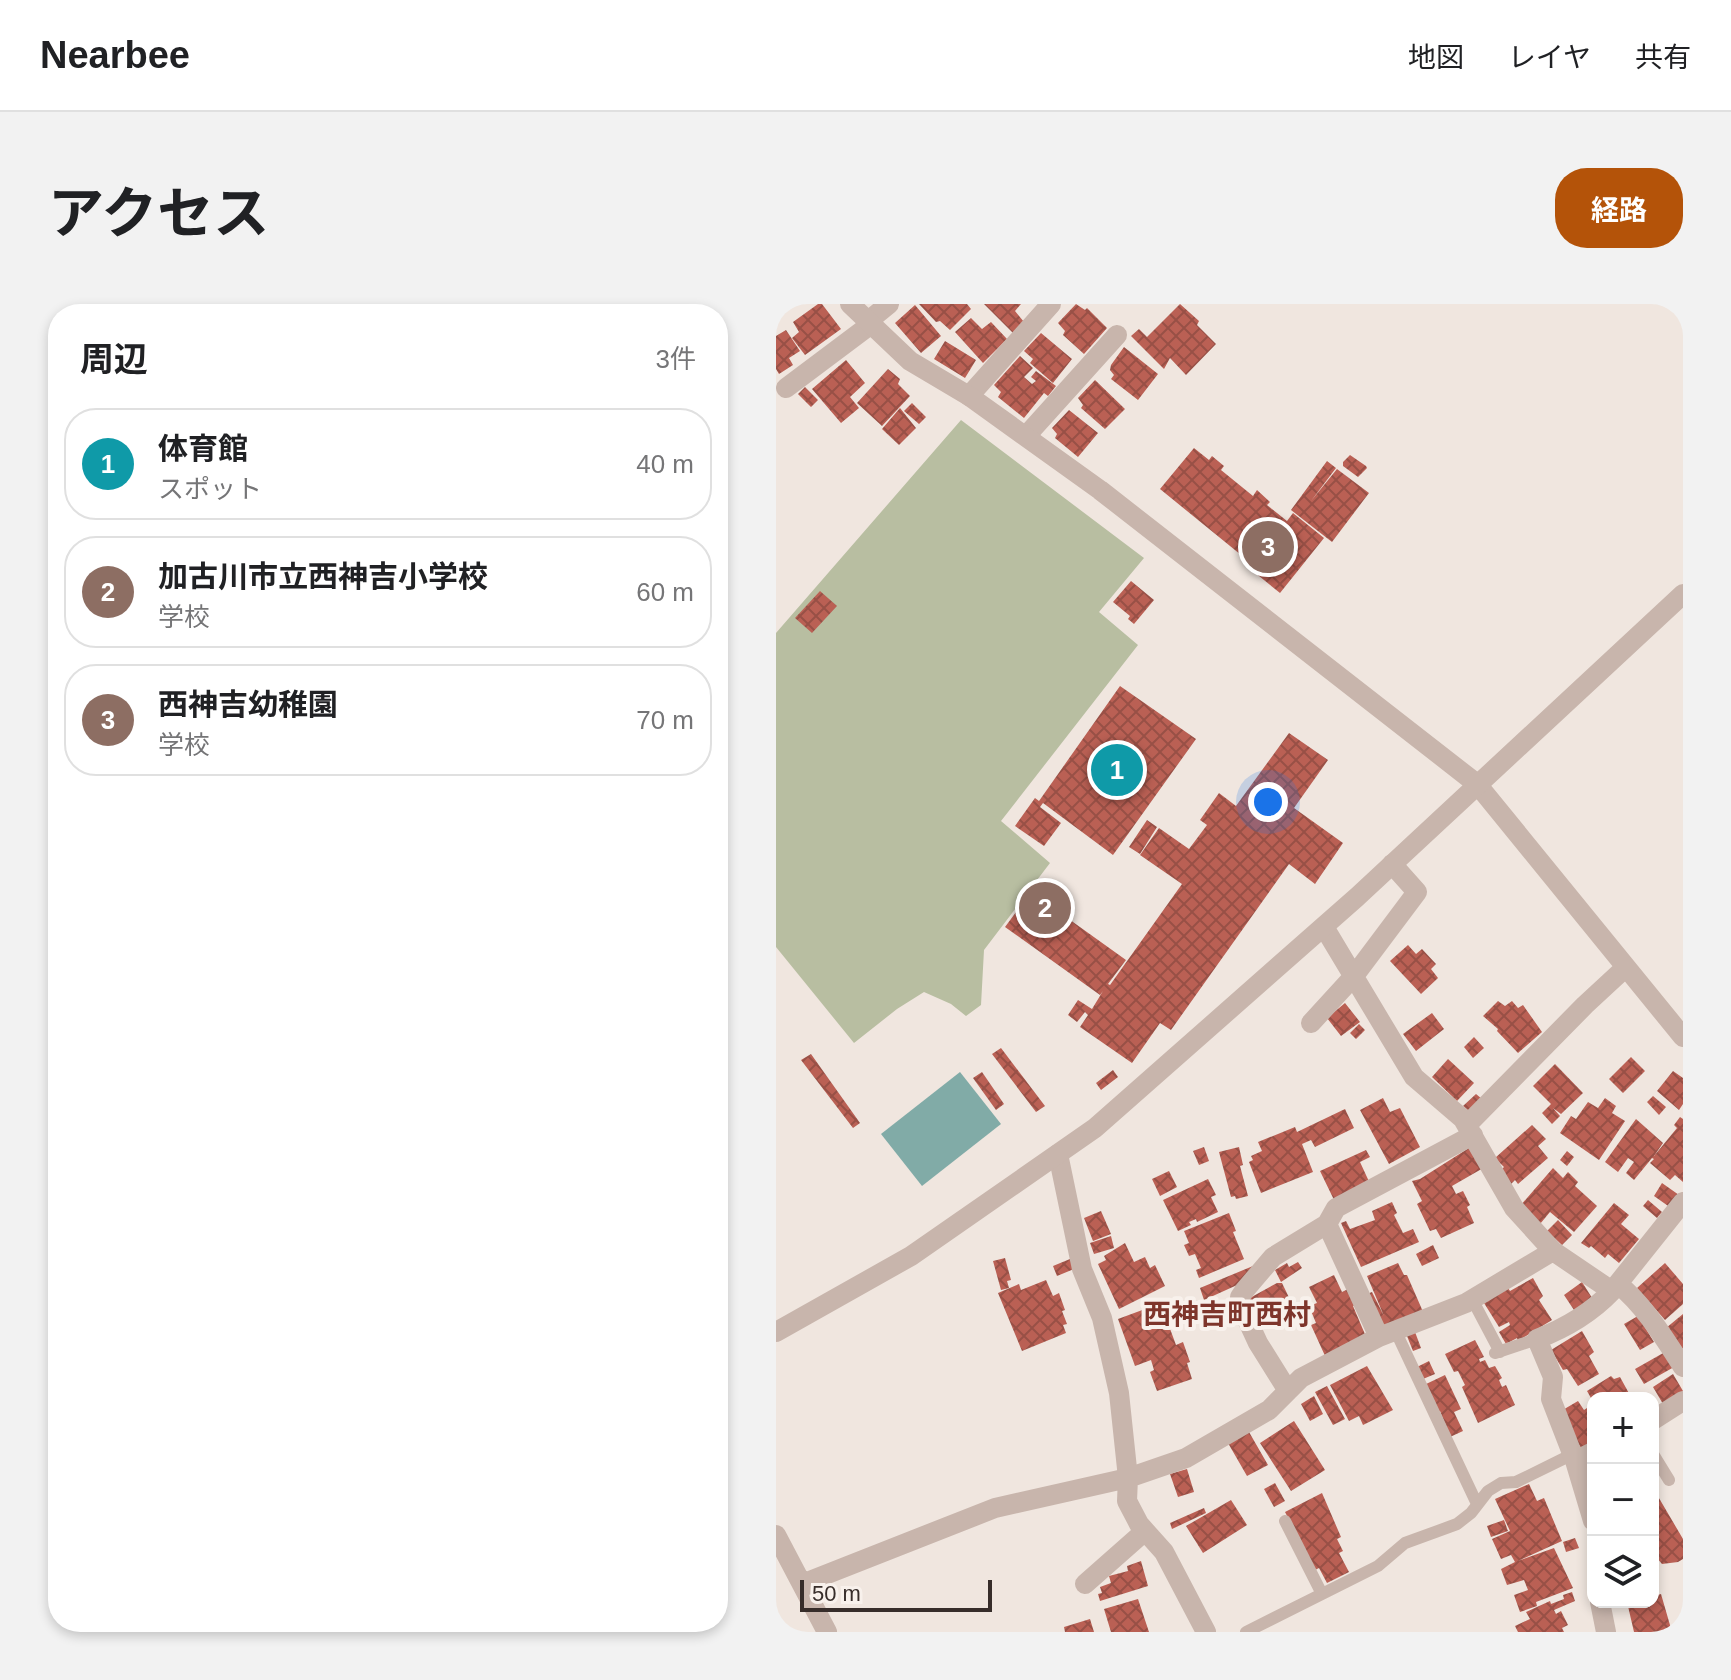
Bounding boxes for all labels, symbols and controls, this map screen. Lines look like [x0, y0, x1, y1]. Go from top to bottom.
text: Nearbee [40, 34, 190, 76]
text: 地図 [1408, 42, 1464, 73]
text: レイヤ [1508, 42, 1591, 73]
text: 共有 [1635, 42, 1691, 73]
button: 経路 [1555, 168, 1683, 248]
text: アクセス [48, 182, 269, 245]
text: 周辺 [80, 340, 148, 378]
text: 3件 [656, 344, 696, 374]
text: 体育館 [158, 432, 248, 465]
text: 1 [101, 449, 115, 479]
text: 40 m [636, 449, 694, 479]
text: スポット [158, 474, 262, 504]
pin: 3 [1242, 517, 1294, 577]
text: 加古川市立西神吉小学校 [158, 560, 488, 593]
text: 2 [101, 577, 115, 607]
text: 60 m [636, 577, 694, 607]
text: 学校 [158, 602, 210, 632]
text: 西神吉幼稚園 [158, 688, 338, 721]
text: 3 [101, 705, 115, 735]
text: 70 m [636, 705, 694, 735]
text: 学校 [158, 730, 210, 760]
pin: 1 [1091, 740, 1143, 800]
your location [1248, 782, 1288, 822]
pin: 2 [1019, 878, 1071, 938]
district label: 西神吉町西村 [1143, 1299, 1311, 1330]
map controls [1587, 1392, 1659, 1608]
button: + [1587, 1392, 1659, 1464]
button: − [1587, 1464, 1659, 1536]
button: layers [1587, 1536, 1659, 1608]
scale bar [800, 1576, 992, 1612]
text: 50 m [812, 1581, 861, 1606]

